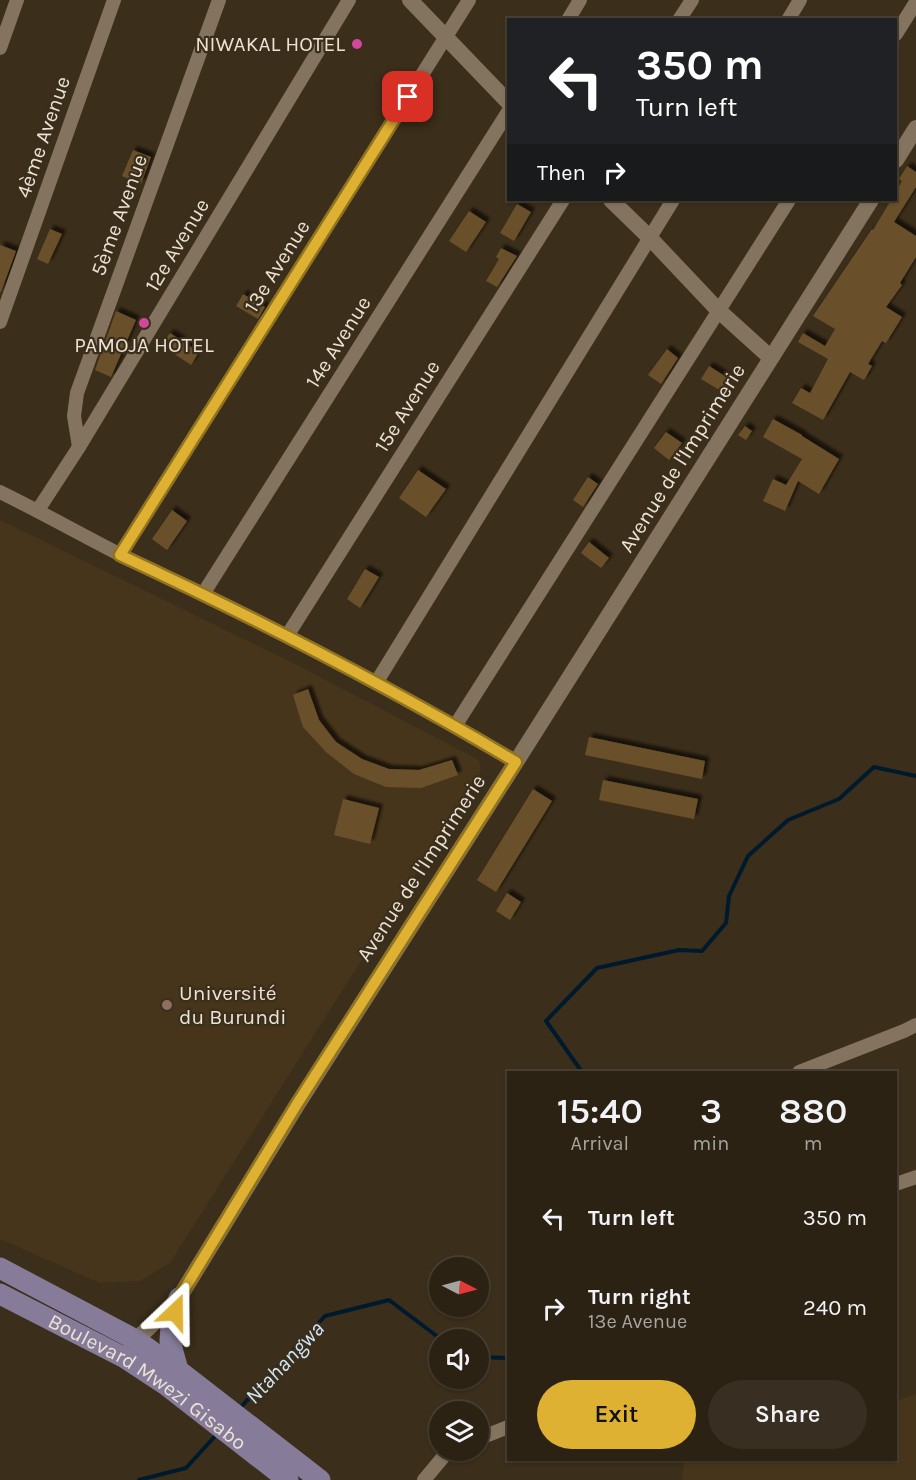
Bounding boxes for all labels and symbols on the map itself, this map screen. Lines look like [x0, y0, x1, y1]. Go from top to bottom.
place label: NIWAKAL HOTEL [195, 32, 345, 56]
marker: NIWAKAL HOTEL [350, 37, 364, 51]
pin [382, 71, 433, 122]
street label: 4ème Avenue [11, 73, 75, 201]
street label: 5ème Avenue [86, 151, 152, 279]
street label: 12e Avenue [140, 194, 214, 296]
street label: 13e Avenue [239, 215, 315, 317]
street label: 14e Avenue [300, 292, 376, 392]
marker: PAMOJA HOTEL [137, 316, 151, 330]
place label: PAMOJA HOTEL [74, 333, 214, 357]
street label: 15e Avenue [369, 356, 445, 456]
street label: Avenue de l'Imprimerie [614, 359, 750, 557]
street label: Avenue de l'Imprimerie [352, 770, 490, 966]
place label: Université du Burundi [179, 981, 287, 1029]
marker: Université du Burundi [160, 998, 174, 1012]
north arrow [429, 1257, 489, 1317]
position arrow [143, 1280, 207, 1344]
street label: Boulevard Mwezi Gisabo [44, 1309, 251, 1455]
water label: Ntahangwa [240, 1316, 330, 1409]

